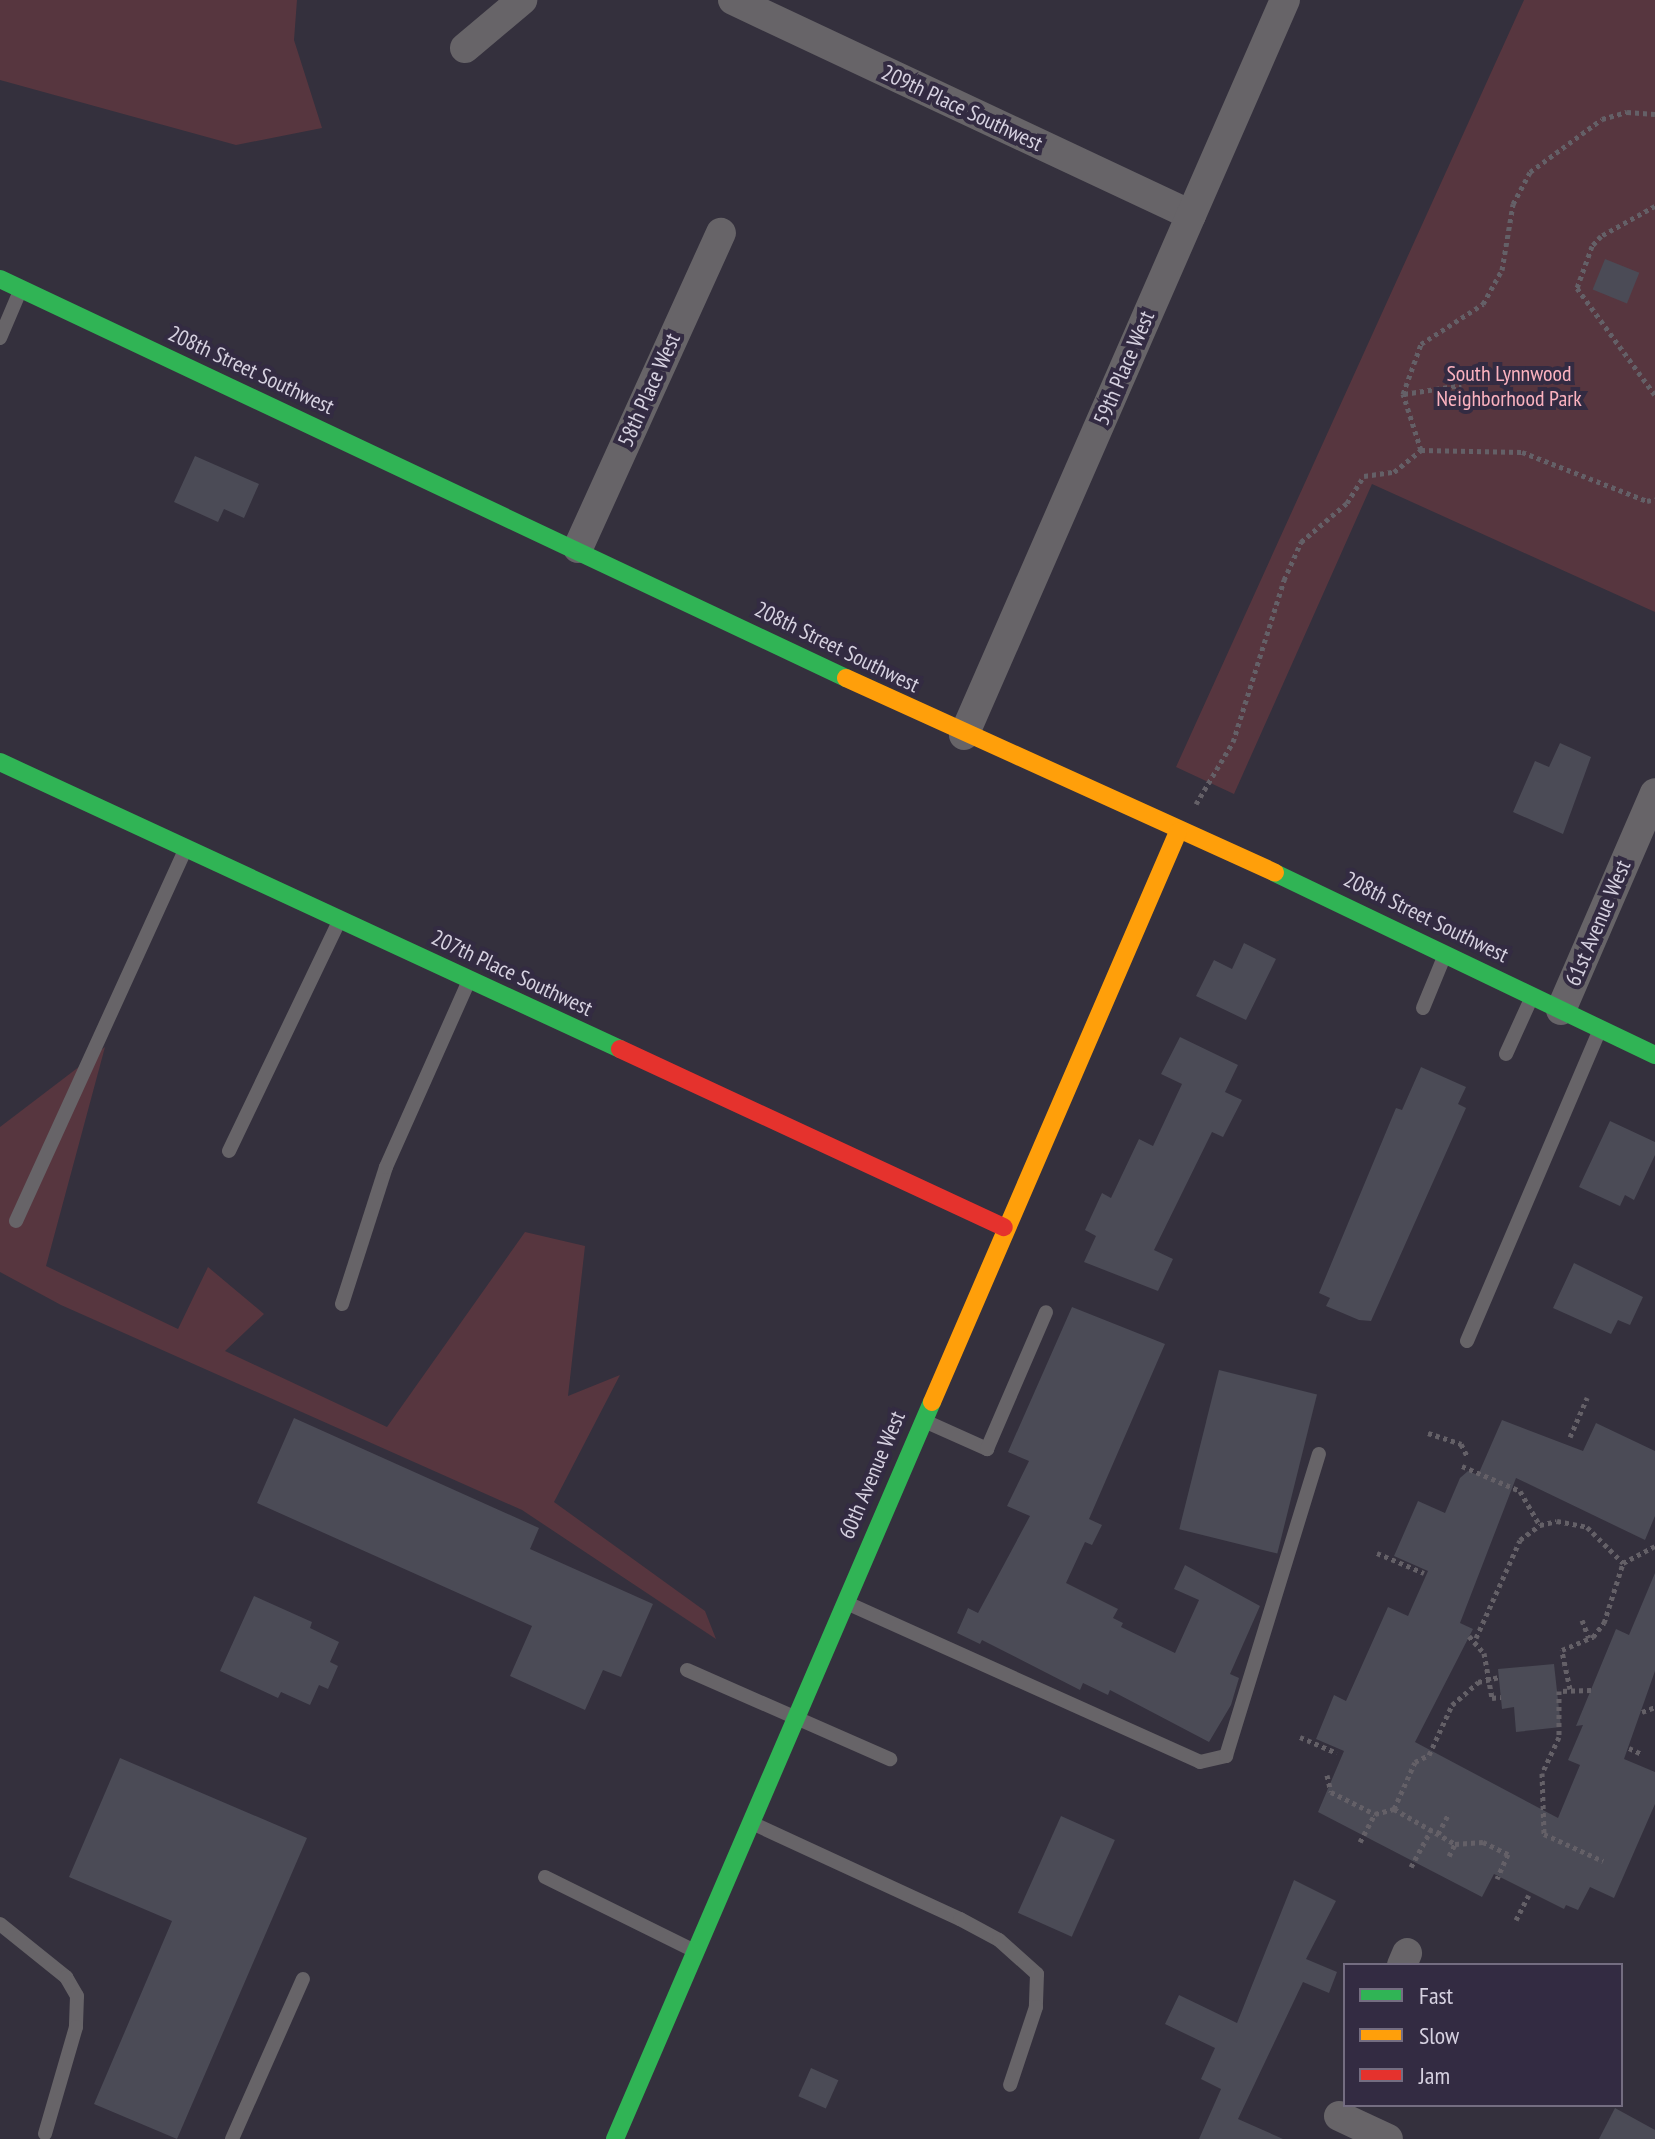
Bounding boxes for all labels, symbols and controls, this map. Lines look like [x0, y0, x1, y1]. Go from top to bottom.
street label: 209th Place Southwest [877, 59, 1047, 157]
street label: 59th Place West [1088, 307, 1160, 429]
street label: 208th Street Southwest [164, 320, 338, 420]
street label: 58th Place West [612, 329, 686, 451]
park label: South Lynnwood Neighborhood Park [1436, 360, 1582, 412]
street label: 208th Street Southwest [750, 596, 924, 698]
street label: 61st Avenue West [1560, 856, 1636, 990]
street label: 208th Street Southwest [1339, 866, 1513, 968]
street label: 207th Place Southwest [427, 924, 597, 1022]
street label: 60th Avenue West [833, 1407, 911, 1543]
legend [1343, 1963, 1623, 2107]
text: Fast [1419, 1980, 1453, 2011]
text: Slow [1419, 2020, 1459, 2051]
text: Jam [1419, 2060, 1450, 2091]

